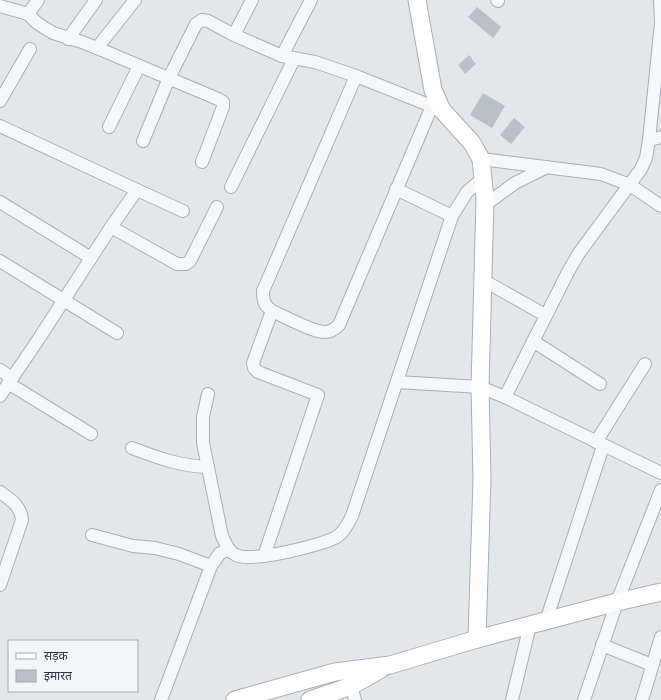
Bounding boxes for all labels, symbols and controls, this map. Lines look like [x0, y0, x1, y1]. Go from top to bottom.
legend [8, 640, 138, 692]
text: सड़क [44, 649, 69, 663]
text: इमारत [44, 669, 73, 683]

